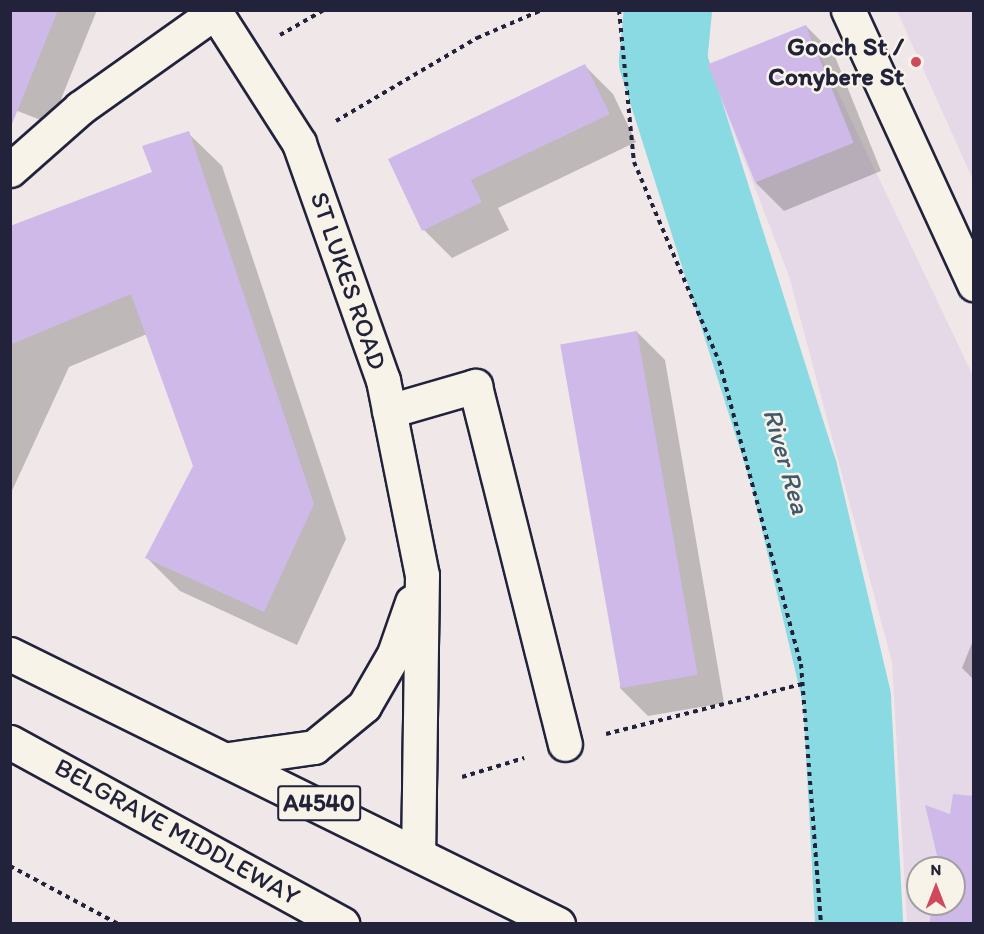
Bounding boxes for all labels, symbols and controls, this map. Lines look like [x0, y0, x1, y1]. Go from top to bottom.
place label: Gooch St / Conybere St [768, 31, 904, 92]
marker: Gooch St / Conybere St [909, 55, 923, 69]
street label: ST LUKES ROAD [303, 189, 393, 373]
water label: River Rea [757, 405, 817, 517]
street label: BELGRAVE MIDDLEWAY [49, 752, 305, 912]
road number: A4540 [277, 782, 361, 824]
north arrow [906, 856, 966, 916]
text: N [931, 860, 941, 879]

